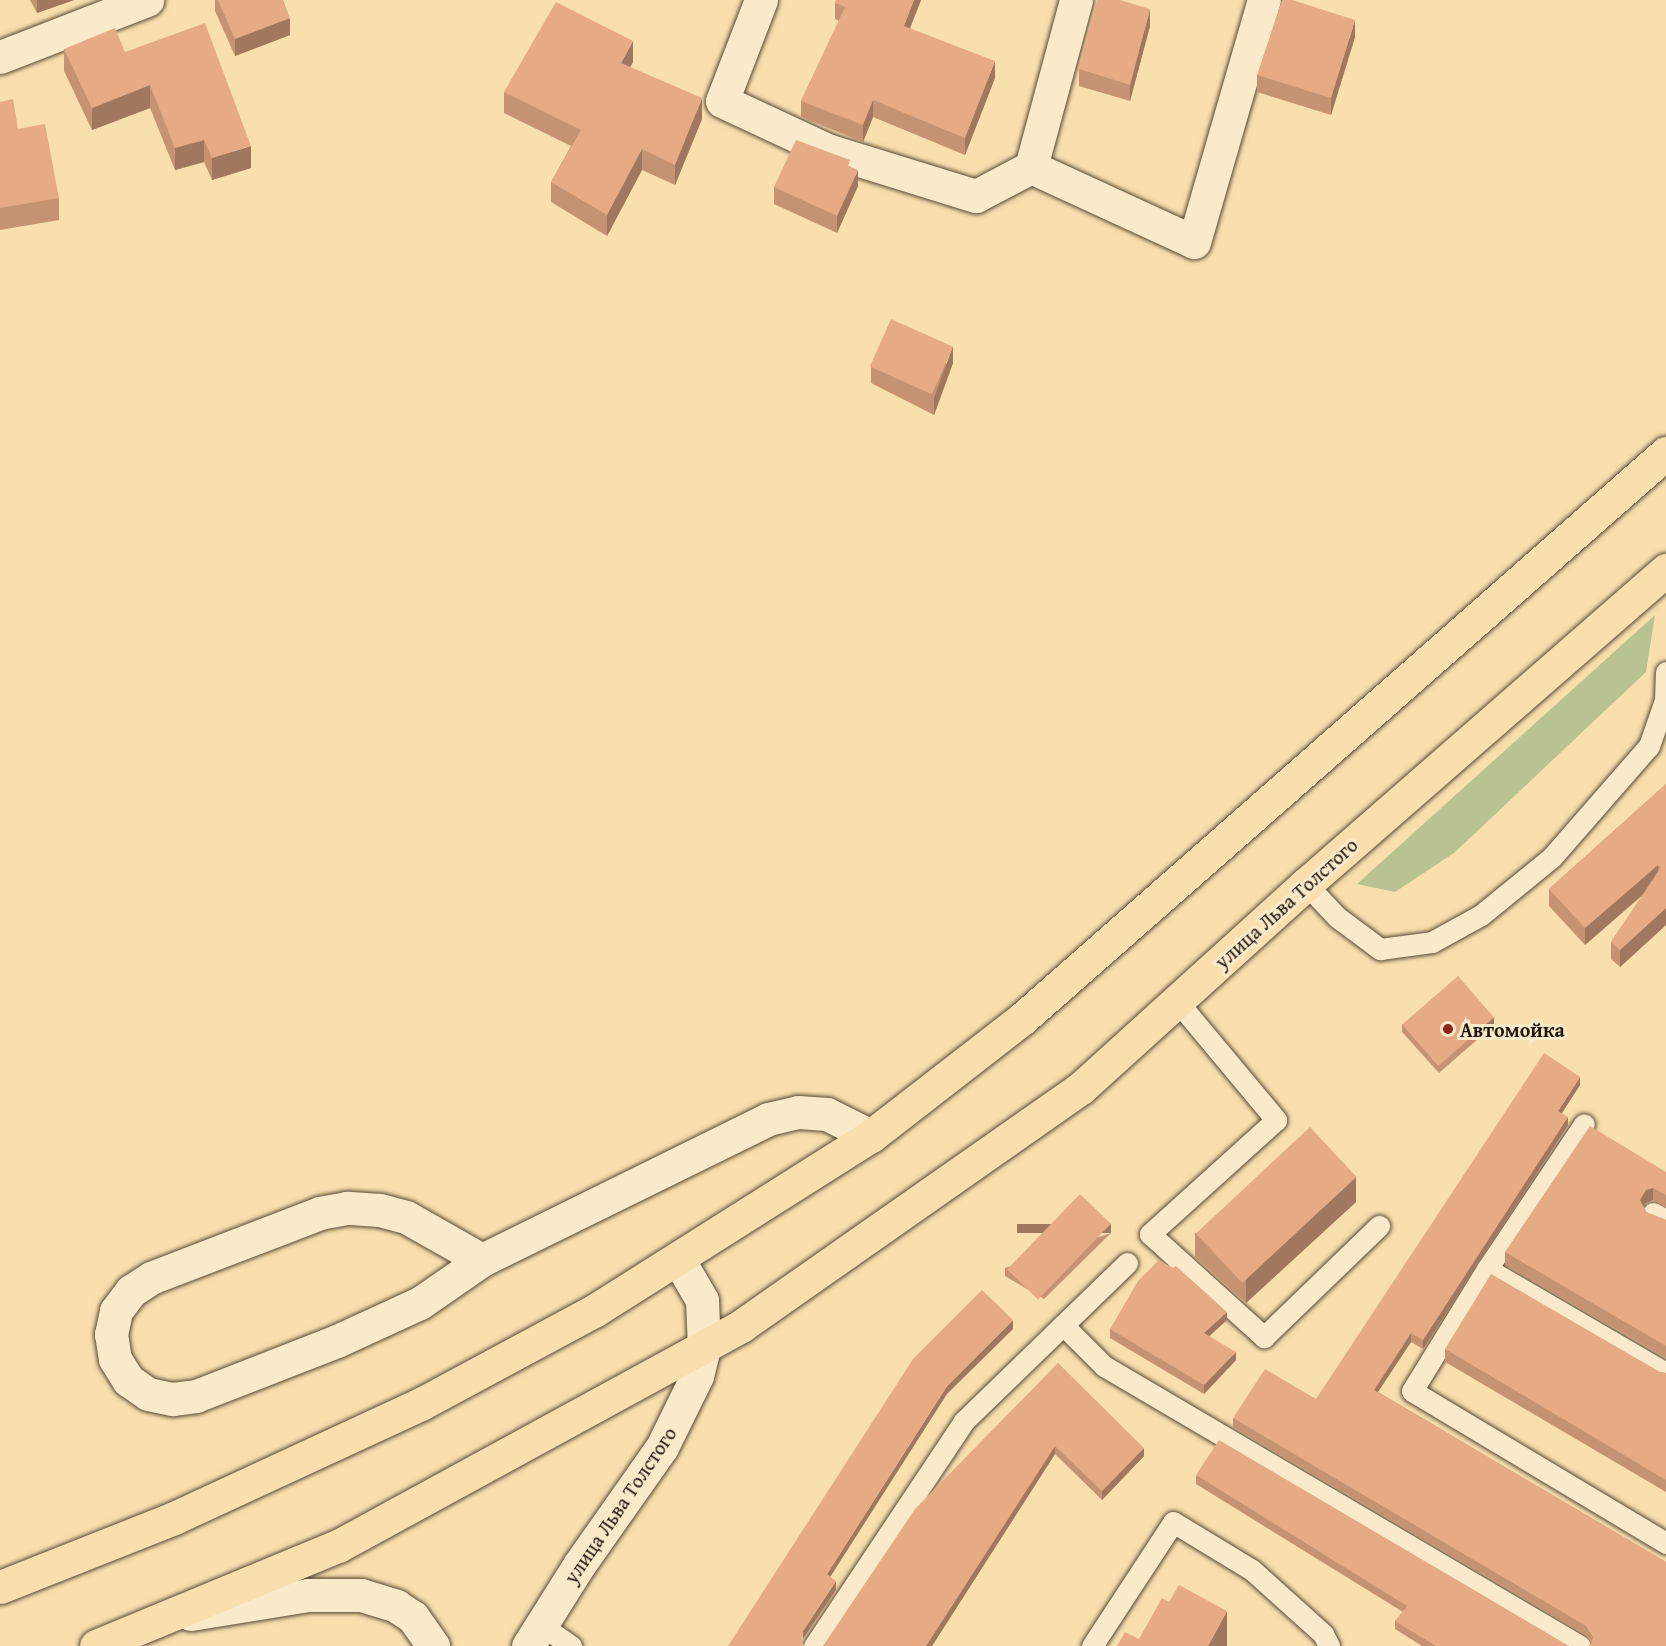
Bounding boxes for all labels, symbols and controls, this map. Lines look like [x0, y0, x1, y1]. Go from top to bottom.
street label: улица Льва Толстого [1210, 833, 1362, 973]
place label: Автомойка [1460, 1017, 1565, 1041]
marker: Автомойка [1441, 1022, 1455, 1036]
street label: улица Льва Толстого [559, 1422, 681, 1588]

